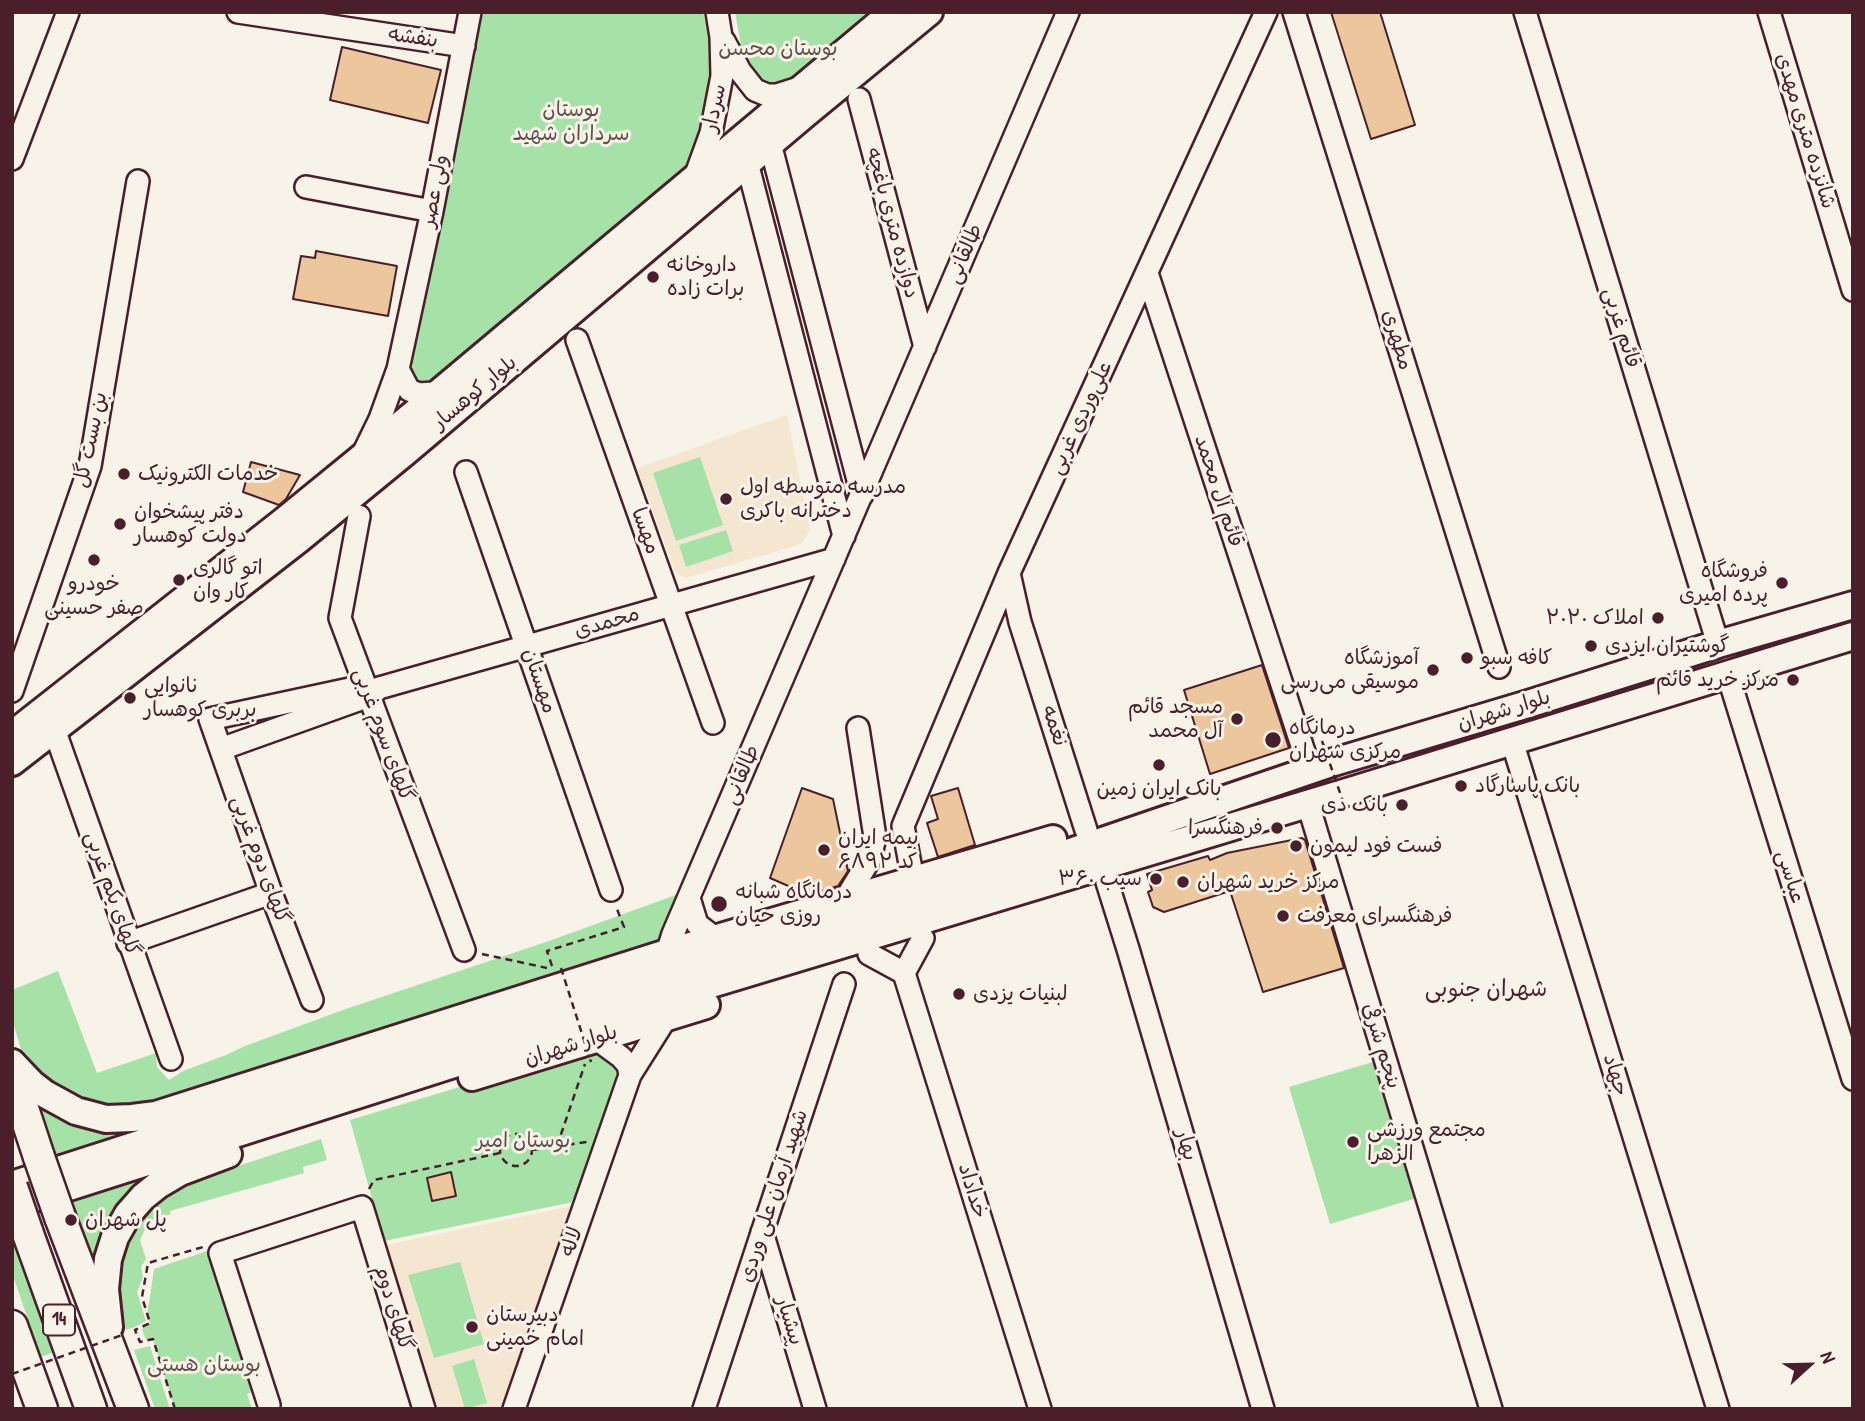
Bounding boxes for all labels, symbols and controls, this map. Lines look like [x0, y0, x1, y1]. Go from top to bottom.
street label: بنفشه [386, 22, 440, 54]
park label: بوستان محسن [718, 36, 838, 62]
street label: شانزده متری مهدی [1769, 50, 1841, 212]
street label: سردار [698, 82, 732, 134]
park label: بوستان سرداران شهید [513, 97, 629, 147]
street label: دوازده متری باغچه [860, 145, 924, 301]
street label: ولی عصر [416, 153, 454, 229]
street label: طالقانی [941, 220, 989, 288]
place label: داروخانه برات زاده [667, 252, 744, 302]
marker: داروخانه برات زاده [645, 269, 661, 285]
street label: قائم غربی [1597, 285, 1645, 371]
street label: مطهری [1376, 307, 1418, 373]
street label: بلوار کوهسار [427, 350, 523, 436]
street label: علی‌وردی غربی [1044, 357, 1118, 479]
street label: بن بست گل [69, 390, 113, 490]
street label: قائم آل محمد [1188, 432, 1248, 550]
place label: خدمات الکترونیک [138, 461, 278, 487]
marker: خدمات الکترونیک [116, 466, 132, 482]
place label: مدرسه متوسطه اول دخترانه باکری [740, 474, 906, 524]
marker: مدرسه متوسطه اول دخترانه باکری [718, 491, 734, 507]
place label: دفتر پیشخوان دولت کوهسار [134, 499, 247, 549]
street label: مهسا [625, 504, 665, 558]
marker: دفتر پیشخوان دولت کوهسار [112, 516, 128, 532]
marker: خودرو صفر حسینی [86, 552, 102, 568]
place label: اتو گالری کار وان [193, 555, 263, 605]
place label: فروشگاه پرده امیری [1679, 558, 1768, 608]
place label: خودرو صفر حسینی [44, 571, 144, 621]
marker: اتو گالری کار وان [171, 572, 187, 588]
marker: فروشگاه پرده امیری [1774, 575, 1790, 591]
street label: محمدی [572, 602, 642, 644]
place label: املاک ۲۰۲۰ [1546, 605, 1644, 631]
marker: املاک ۲۰۲۰ [1650, 610, 1666, 626]
place label: گوشتیران ایزدی [1605, 633, 1730, 659]
marker: گوشتیران ایزدی [1583, 638, 1599, 654]
street label: مهستان [516, 645, 562, 717]
place label: آموزشگاه موسیقی می‌رسی [1280, 645, 1419, 695]
place label: کافه سبو [1481, 645, 1553, 671]
marker: کافه سبو [1459, 650, 1475, 666]
marker: آموزشگاه موسیقی می‌رسی [1425, 662, 1441, 678]
street label: گلهای سوم غربی [347, 665, 419, 805]
place label: مرکز خرید قائم [1656, 667, 1779, 693]
marker: مرکز خرید قائم [1785, 672, 1801, 688]
place label: نانوایی بربری کوهسار [144, 673, 257, 723]
street label: بلوار شهران [1454, 685, 1554, 737]
marker: نانوایی بربری کوهسار [122, 690, 138, 706]
place label: مسجد قائم آل محمد [1128, 694, 1223, 744]
street label: نغمه [1036, 702, 1072, 750]
marker: مسجد قائم آل محمد [1229, 711, 1245, 727]
place label: درمانگاه مرکزی شهران [1289, 715, 1401, 765]
marker: درمانگاه مرکزی شهران [1263, 730, 1283, 750]
street label: طالقانی [718, 741, 766, 809]
marker: بانک ایران زمین [1151, 757, 1167, 773]
place label: بانک پاسارگاد [1475, 773, 1580, 799]
place label: بانک ایران زمین [1096, 776, 1222, 802]
marker: بانک پاسارگاد [1453, 778, 1469, 794]
place label: بانک دی [1321, 792, 1388, 818]
street label: گلهای دوم غربی [225, 793, 295, 927]
marker: بانک دی [1394, 797, 1410, 813]
place label: فرهنگسرا [1188, 815, 1263, 841]
marker: فرهنگسرا [1269, 820, 1285, 836]
place label: بیمه ایران کد ۶۸۹۲ [838, 825, 919, 875]
street label: گلهای یکم غربی [79, 828, 145, 960]
place label: فست فود لیمون [1310, 833, 1442, 859]
marker: فست فود لیمون [1288, 838, 1304, 854]
marker: بیمه ایران کد ۶۸۹۲ [816, 842, 832, 858]
street label: عباسی [1770, 847, 1810, 907]
place label: سیب ۳۶۰ [1058, 866, 1142, 892]
place label: مرکز خرید شهران [1197, 869, 1339, 895]
marker: سیب ۳۶۰ [1148, 871, 1164, 887]
marker: مرکز خرید شهران [1175, 874, 1191, 890]
place label: درمانگاه شبانه روزی حیان [735, 879, 852, 929]
marker: درمانگاه شبانه روزی حیان [709, 894, 729, 914]
place label: فرهنگسرای معرفت [1297, 903, 1452, 929]
marker: فرهنگسرای معرفت [1275, 908, 1291, 924]
district label: شهران جنوبی [1425, 976, 1547, 1004]
place label: لبنیات یزدی [973, 981, 1068, 1007]
marker: لبنیات یزدی [951, 986, 967, 1002]
street label: پنجم شرقی [1356, 1000, 1406, 1092]
street label: بلوار شهران [521, 1020, 621, 1072]
street label: جهاد [1597, 1051, 1633, 1099]
street label: شهید آرمان علی وردی [734, 1106, 814, 1286]
place label: مجتمع ورزشی الزهرا [1367, 1117, 1486, 1167]
street label: بهار [1169, 1126, 1203, 1164]
park label: بوستان امیر [476, 1128, 570, 1154]
marker: مجتمع ورزشی الزهرا [1345, 1134, 1361, 1150]
street label: خداداد [952, 1160, 992, 1222]
place label: پل شهران [85, 1207, 167, 1233]
marker: پل شهران [63, 1212, 79, 1228]
street label: لاله [555, 1224, 589, 1260]
street label: گلهای دوم [368, 1262, 418, 1354]
street label: پیشیار [770, 1294, 808, 1348]
place label: دبیرستان امام خمینی [486, 1302, 584, 1352]
road number: 14 [43, 1304, 75, 1336]
marker: دبیرستان امام خمینی [464, 1319, 480, 1335]
north arrow [1774, 1330, 1844, 1400]
text: N [1815, 1348, 1842, 1367]
park label: بوستان هستی [147, 1352, 261, 1378]

